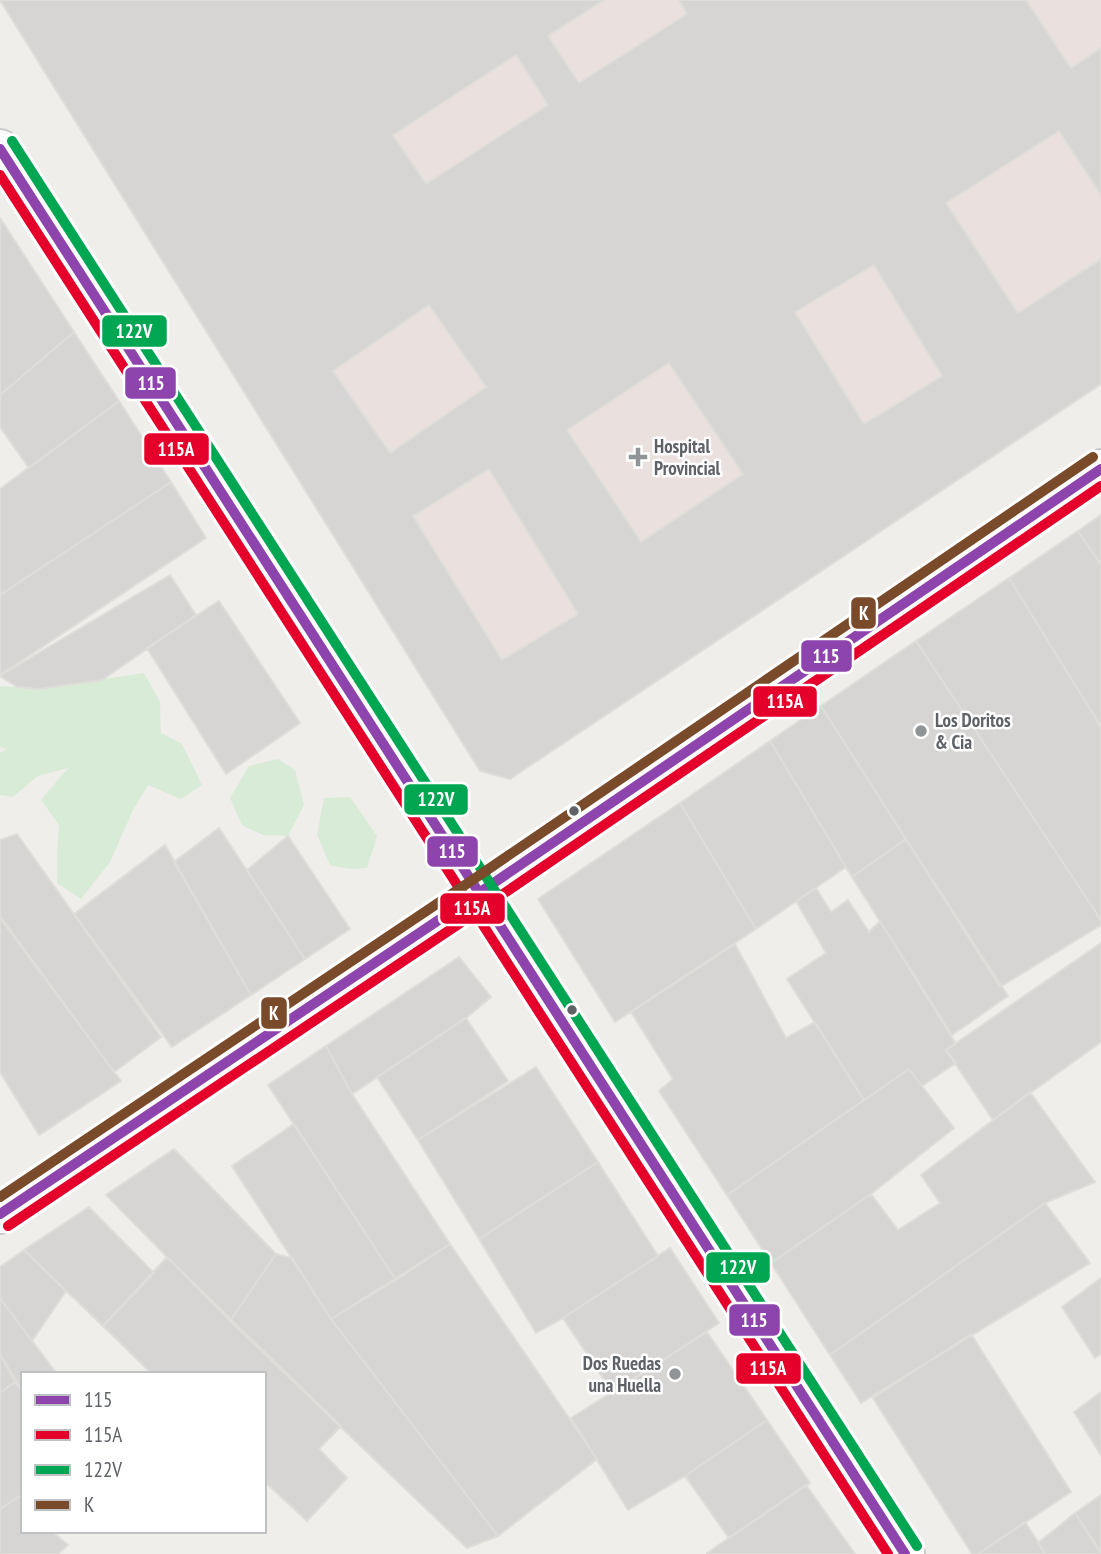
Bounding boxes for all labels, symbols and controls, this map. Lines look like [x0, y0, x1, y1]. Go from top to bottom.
line badge: 122V [101, 314, 168, 348]
text: 122V [116, 319, 153, 343]
line badge: 115 [124, 366, 177, 400]
text: 115 [137, 371, 165, 395]
line badge: 115A [143, 432, 210, 466]
place label: Hospital Provincial [654, 434, 721, 480]
text: 115A [158, 437, 195, 461]
marker: Hospital Provincial [628, 447, 648, 467]
line badge: K [850, 596, 877, 630]
text: K [859, 601, 869, 625]
line badge: 115 [800, 639, 853, 673]
text: 115 [812, 644, 840, 668]
line badge: 115A [752, 685, 818, 718]
text: 115A [767, 689, 804, 713]
place label: Los Doritos & Cia [935, 708, 1011, 754]
marker: Los Doritos & Cia [913, 723, 929, 739]
line badge: 122V [403, 783, 469, 816]
text: 122V [418, 787, 455, 811]
unlabelled marker [567, 804, 581, 818]
line badge: 115 [426, 835, 479, 868]
text: 115 [438, 839, 466, 863]
line badge: 115A [439, 892, 506, 925]
text: 115A [454, 896, 491, 920]
line badge: K [260, 996, 288, 1030]
text: K [269, 1001, 279, 1025]
unlabelled marker [565, 1003, 579, 1017]
line badge: 122V [705, 1251, 771, 1284]
text: 122V [720, 1255, 757, 1279]
line badge: 115 [728, 1303, 781, 1337]
text: 115 [740, 1308, 768, 1332]
place label: Dos Ruedas una Huella [583, 1351, 661, 1397]
line badge: 115A [735, 1352, 802, 1385]
text: 115A [750, 1356, 787, 1380]
marker: Dos Ruedas una Huella [667, 1366, 683, 1382]
legend [21, 1372, 266, 1533]
text: 115 [84, 1386, 112, 1413]
text: 115A [84, 1421, 122, 1448]
text: 122V [84, 1456, 122, 1483]
text: K [84, 1491, 94, 1518]

